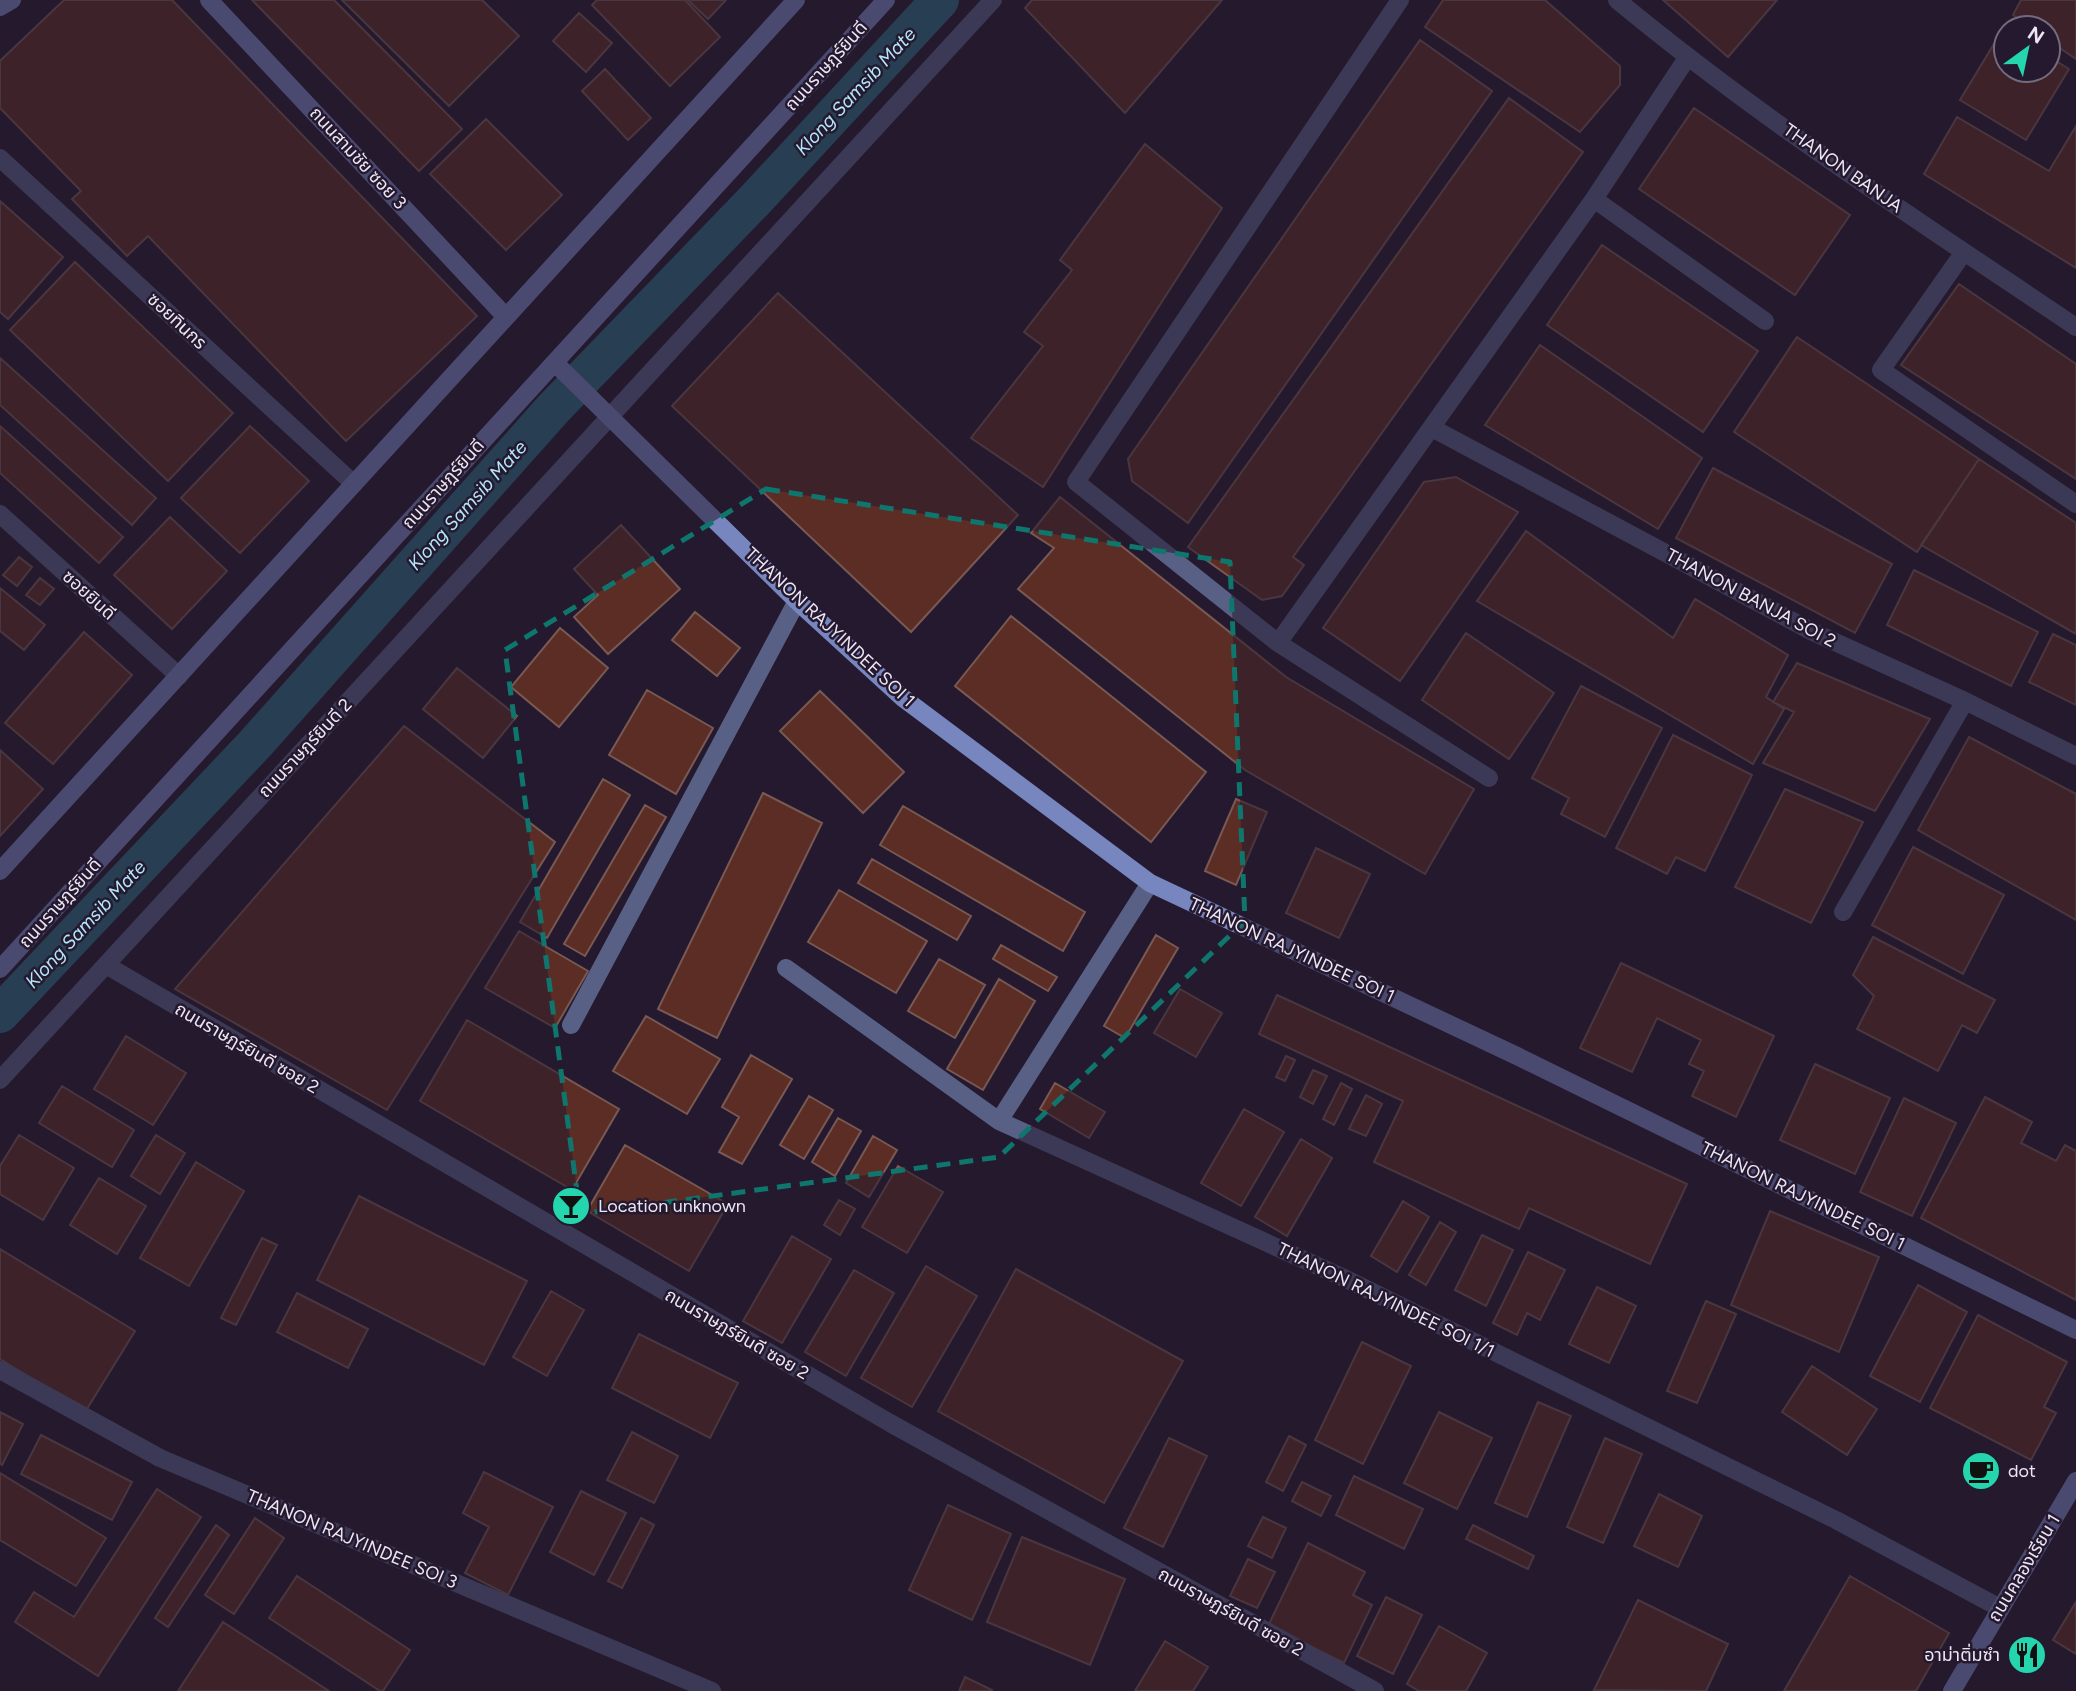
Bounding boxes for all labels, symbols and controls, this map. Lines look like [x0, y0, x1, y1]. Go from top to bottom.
north arrow [1992, 14, 2062, 84]
street label: ถนนราษฎร์ยินดี [780, 17, 872, 115]
water label: Klong Samsib Mate [790, 22, 921, 160]
text: N [2024, 22, 2048, 49]
street label: ถนนสามชัย ซอย 3 [305, 102, 411, 214]
street label: THANON BANJA [1779, 119, 1907, 217]
street label: ซอยทินกร [143, 288, 211, 354]
street label: ถนนราษฎร์ยินดี [397, 435, 489, 533]
water label: Klong Samsib Mate [403, 435, 532, 575]
street label: THANON RAJYINDEE SOI 1 [740, 542, 920, 712]
street label: THANON BANJA SOI 2 [1662, 544, 1840, 652]
street label: ซอยยินดี [58, 565, 120, 625]
street label: ถนนราษฎร์ยินดี 2 [253, 694, 357, 802]
street label: ถนนราษฎร์ยินดี [14, 854, 106, 952]
water label: Klong Samsib Mate [20, 855, 151, 993]
street label: THANON RAJYINDEE SOI 1 [1186, 893, 1398, 1007]
street label: ถนนราษฏร์ยินดี ซอย 2 [171, 998, 323, 1098]
street label: THANON RAJYINDEE SOI 1 [1697, 1137, 1909, 1255]
bar icon: Location unknown [550, 1185, 592, 1227]
place label: Location unknown [598, 1195, 746, 1217]
street label: THANON RAJYINDEE SOI 1/1 [1274, 1238, 1498, 1362]
street label: ถนนราษฏร์ยินดี ซอย 2 [661, 1284, 813, 1384]
cafe icon: dot [1960, 1450, 2002, 1492]
place label: dot [2008, 1460, 2036, 1482]
street label: THANON RAJYINDEE SOI 3 [243, 1485, 461, 1593]
street label: ถนนคลองเรียน 1 [1983, 1510, 2065, 1626]
street label: ถนนราษฏร์ยินดี ซอย 2 [1154, 1563, 1308, 1661]
restaurant icon: อาม่าติ่มซำ [2006, 1634, 2048, 1676]
place label: อาม่าติ่มซำ [1924, 1643, 2000, 1666]

